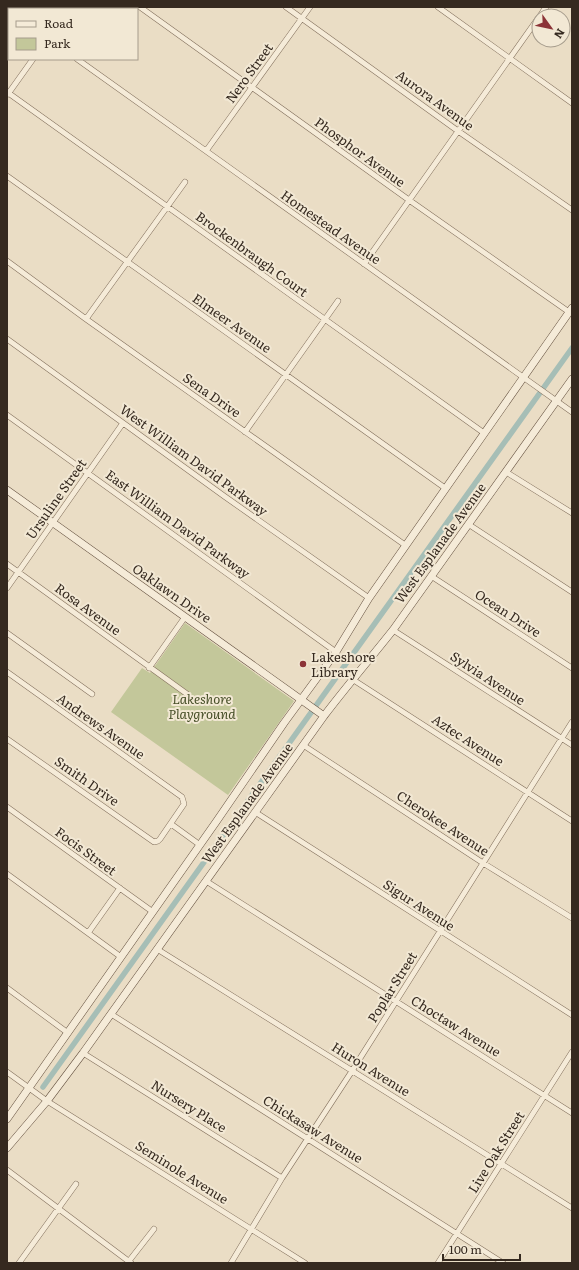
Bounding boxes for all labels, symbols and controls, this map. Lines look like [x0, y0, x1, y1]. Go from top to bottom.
legend [8, 8, 138, 60]
north arrow [531, 8, 571, 48]
text: Road [44, 14, 74, 32]
text: N [551, 26, 569, 42]
text: Park [44, 34, 71, 52]
street label: Nero Street [220, 38, 277, 107]
street label: Aurora Avenue [392, 65, 478, 135]
street label: Phosphor Avenue [311, 112, 410, 191]
street label: Homestead Avenue [277, 185, 385, 268]
street label: Brockenbraugh Court [192, 206, 313, 301]
street label: Elmeer Avenue [189, 288, 276, 357]
street label: Sena Drive [179, 368, 245, 422]
street label: West William David Parkway [116, 399, 273, 520]
street label: Ursuline Street [21, 454, 91, 543]
street label: East William David Parkway [102, 465, 255, 583]
street label: West Esplanade Avenue [389, 478, 490, 607]
street label: Oaklawn Drive [129, 558, 216, 627]
street label: Rosa Avenue [51, 578, 125, 639]
street label: Ocean Drive [472, 584, 545, 641]
street label: Sylvia Avenue [447, 646, 530, 709]
place label: Lakeshore Library [311, 647, 376, 681]
marker: Lakeshore Library [298, 659, 308, 669]
street label: Andrews Avenue [53, 688, 149, 763]
park label: Lakeshore Playground [168, 689, 236, 723]
street label: Aztec Avenue [429, 709, 508, 770]
street label: West Esplanade Avenue [196, 738, 297, 867]
street label: Smith Drive [51, 751, 124, 810]
street label: Cherokee Avenue [393, 785, 494, 860]
street label: Focis Street [52, 822, 121, 880]
street label: Sigur Avenue [380, 874, 459, 935]
street label: Poplar Street [362, 947, 421, 1026]
street label: Choctaw Avenue [408, 990, 505, 1061]
street label: Huron Avenue [328, 1037, 414, 1100]
street label: Nursery Place [148, 1075, 231, 1136]
street label: Chickasaw Avenue [260, 1090, 367, 1167]
street label: Live Oak Street [463, 1106, 529, 1196]
street label: Seminole Avenue [132, 1135, 233, 1208]
scale bar [443, 1236, 520, 1262]
text: 100 m [449, 1240, 482, 1258]

